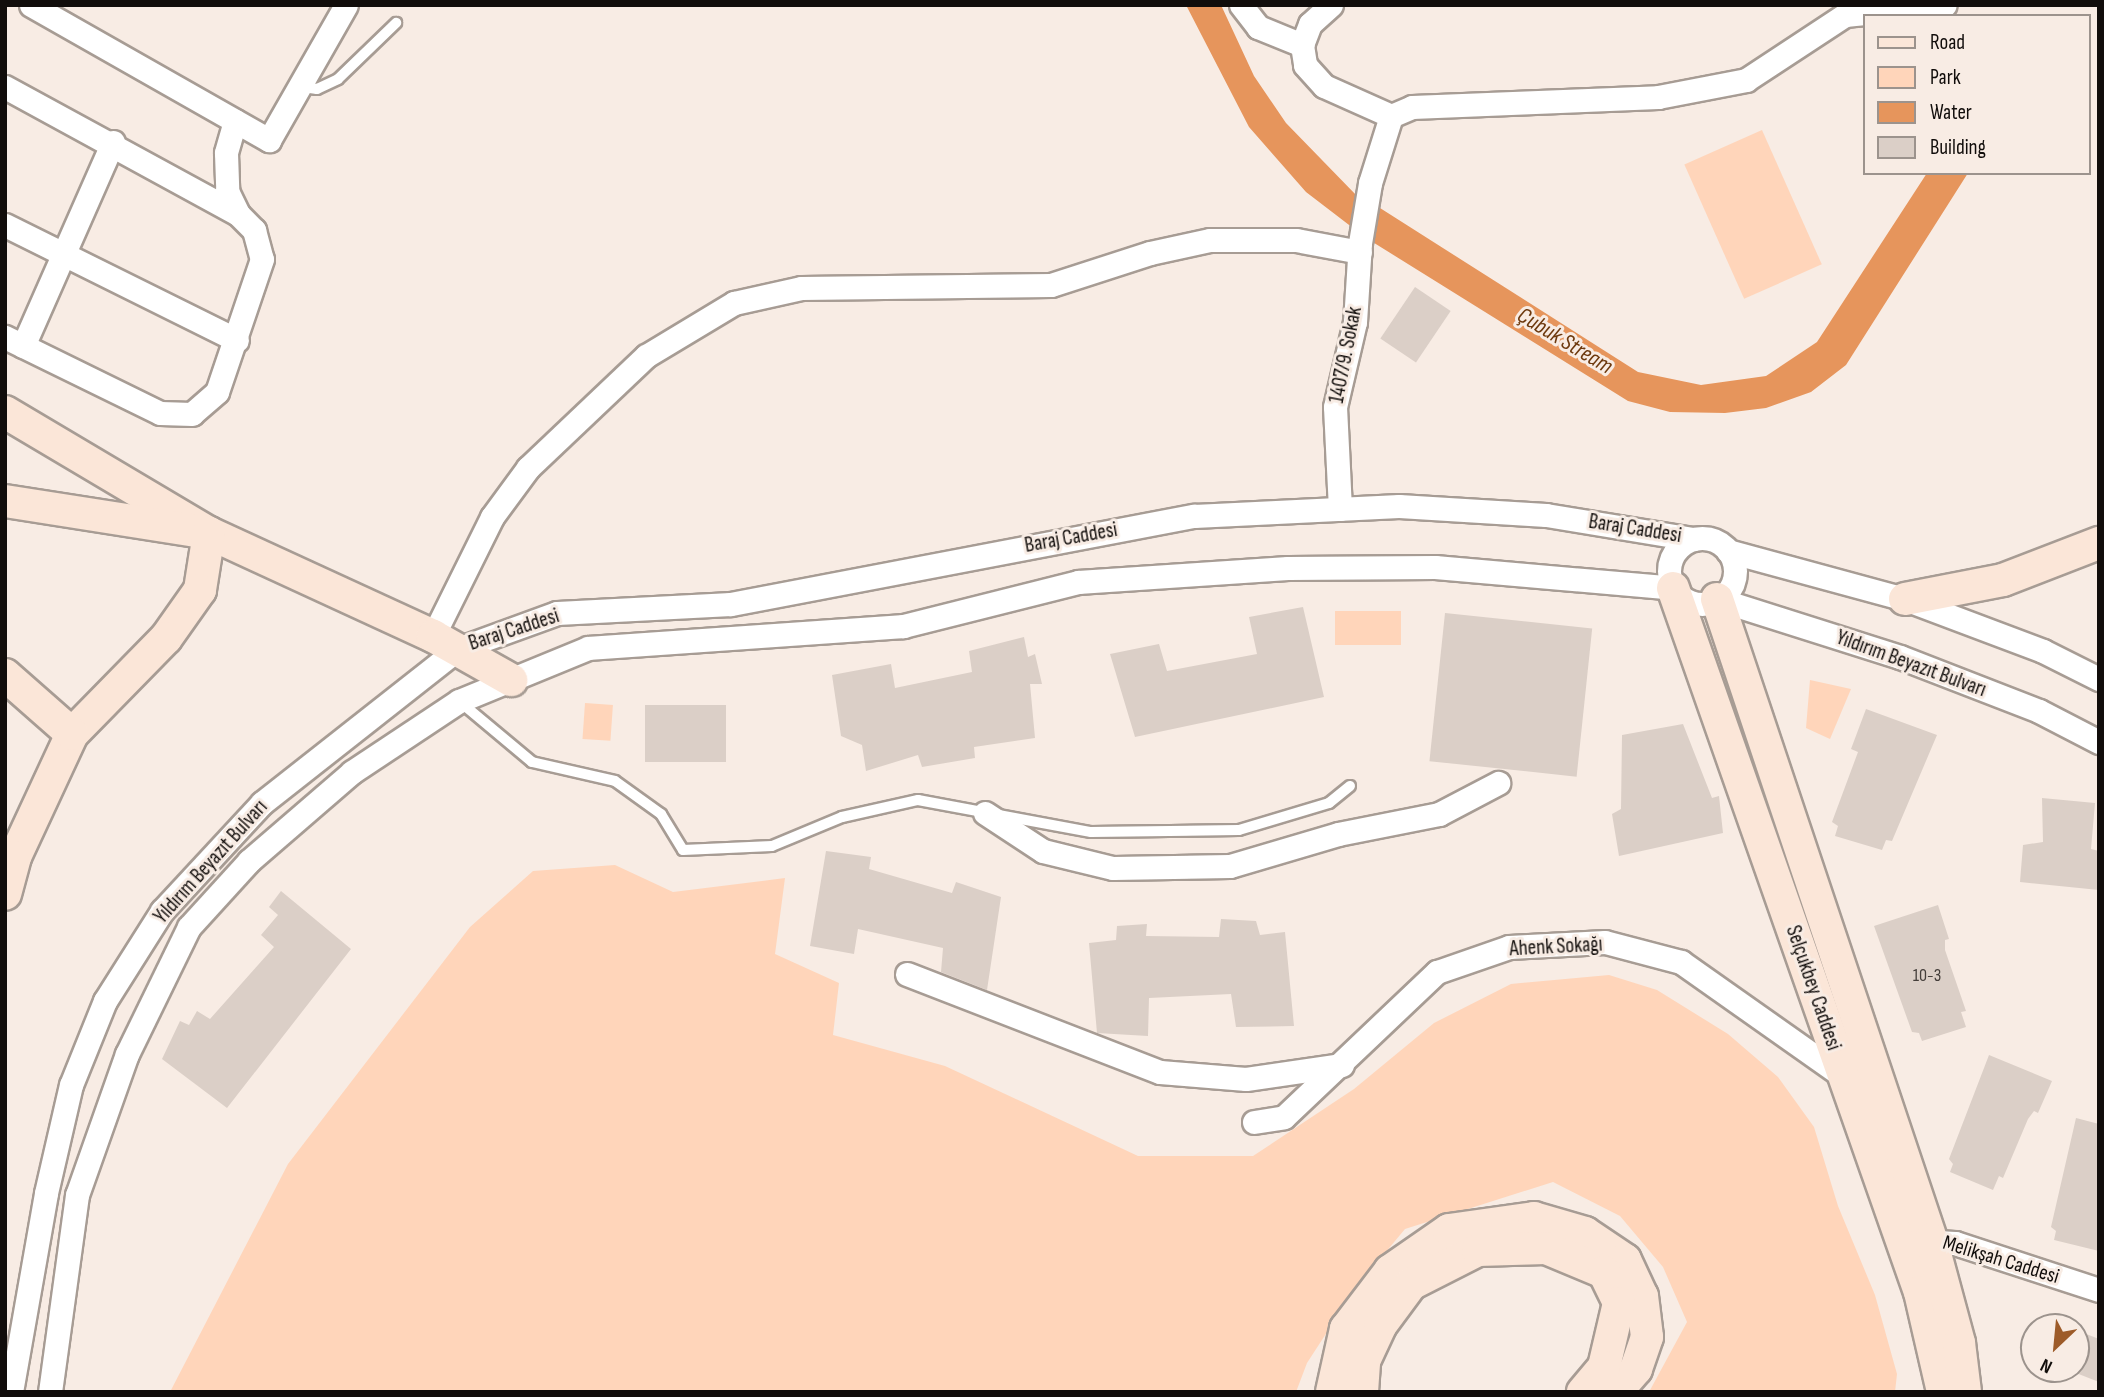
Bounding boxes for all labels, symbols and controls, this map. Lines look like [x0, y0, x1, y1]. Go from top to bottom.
legend [1862, 14, 2090, 175]
text: Road [1930, 30, 1965, 55]
text: Park [1930, 65, 1961, 90]
text: Water [1930, 100, 1972, 125]
text: Building [1930, 135, 1986, 160]
water label: Çubuk Stream [1512, 302, 1618, 380]
street label: 1407/9. Sokak [1324, 305, 1368, 405]
street label: Baraj Caddesi [1587, 509, 1683, 549]
street label: Baraj Caddesi [1023, 517, 1119, 559]
street label: Baraj Caddesi [466, 604, 562, 656]
street label: Yıldırım Beyazıt Bulvarı [1833, 625, 1989, 703]
street label: Yıldırım Beyazıt Bulvarı [149, 795, 273, 929]
street label: Selçukbey Caddesi [1780, 922, 1846, 1054]
street label: Ahenk Sokağı [1509, 932, 1603, 962]
house number: 10-3 [1913, 965, 1941, 987]
street label: Melikşah Caddesi [1940, 1230, 2062, 1290]
north arrow [2020, 1313, 2090, 1383]
text: N [2037, 1353, 2056, 1378]

